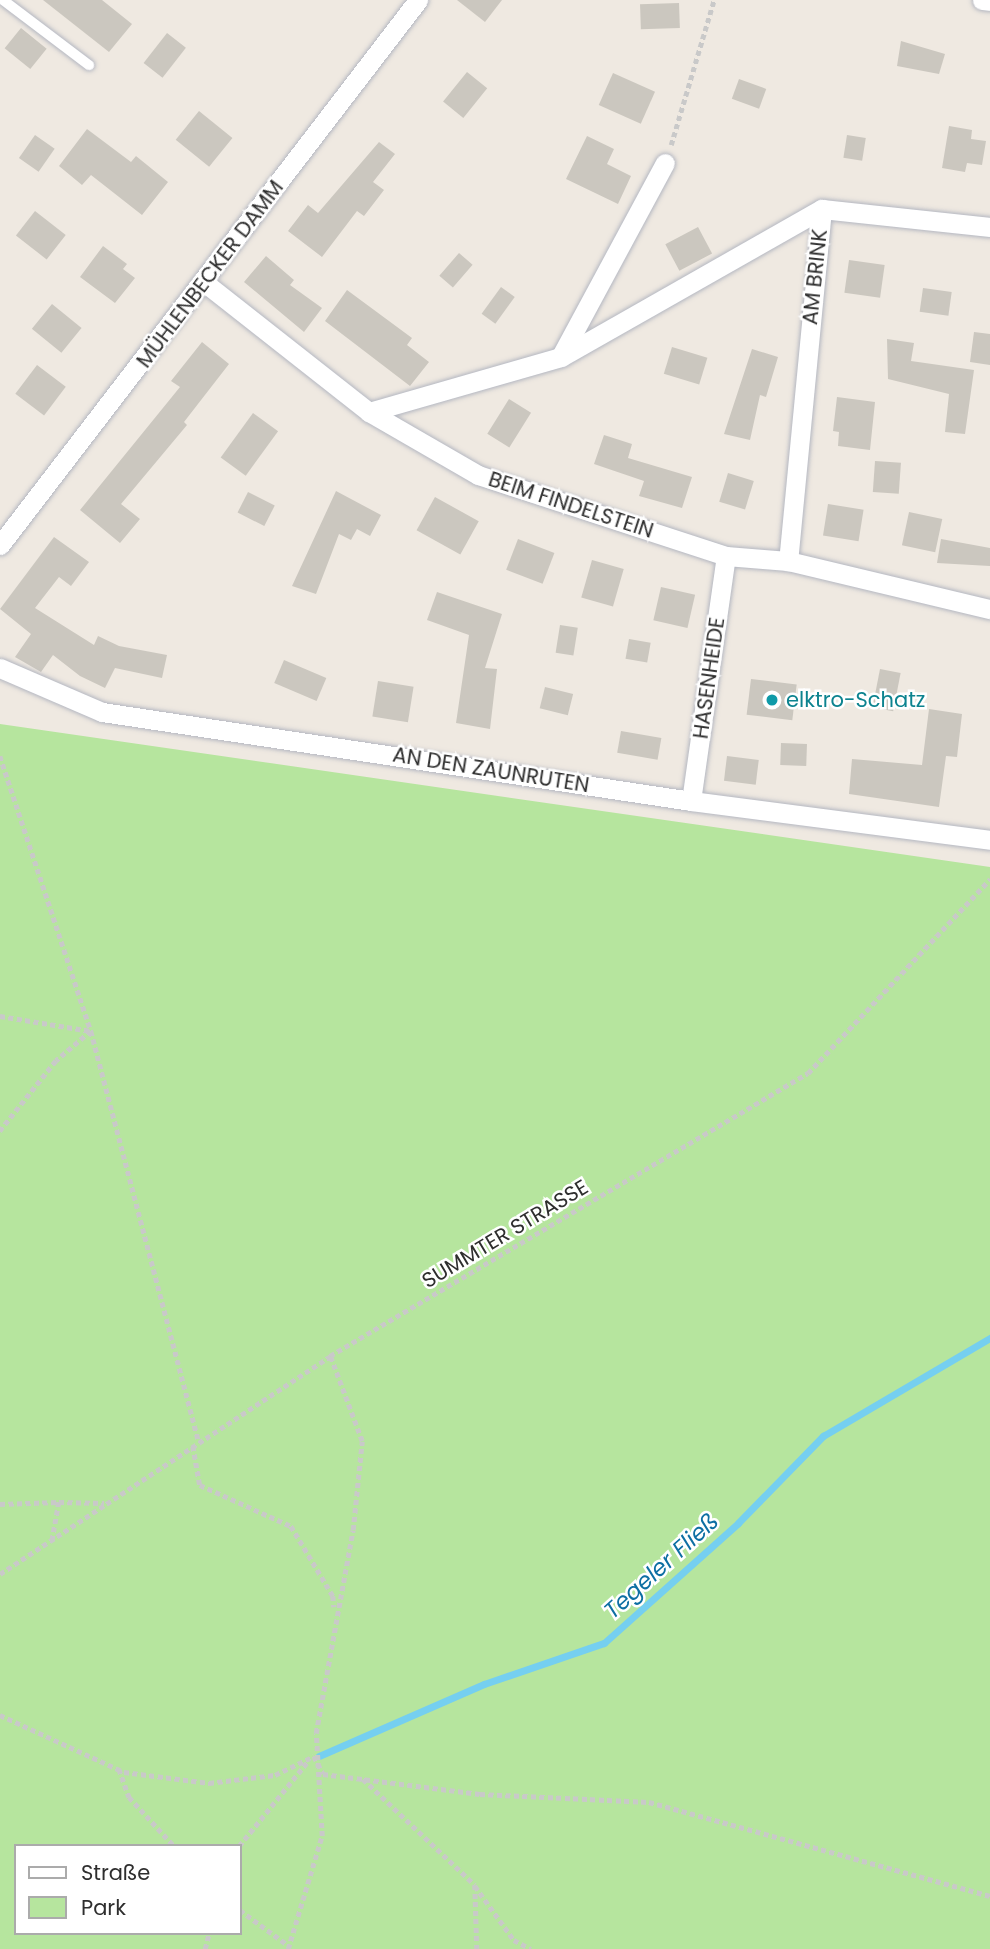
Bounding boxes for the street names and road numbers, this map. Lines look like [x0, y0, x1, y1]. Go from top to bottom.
street label: MÜHLENBECKER DAMM [131, 175, 289, 373]
street label: AM BRINK [797, 228, 833, 326]
street label: BEIM FINDELSTEIN [485, 466, 657, 544]
street label: HASENHEIDE [688, 616, 730, 740]
street label: AN DEN ZAUNRUTEN [391, 742, 591, 798]
street label: SUMMTER STRASSE [417, 1174, 593, 1294]

